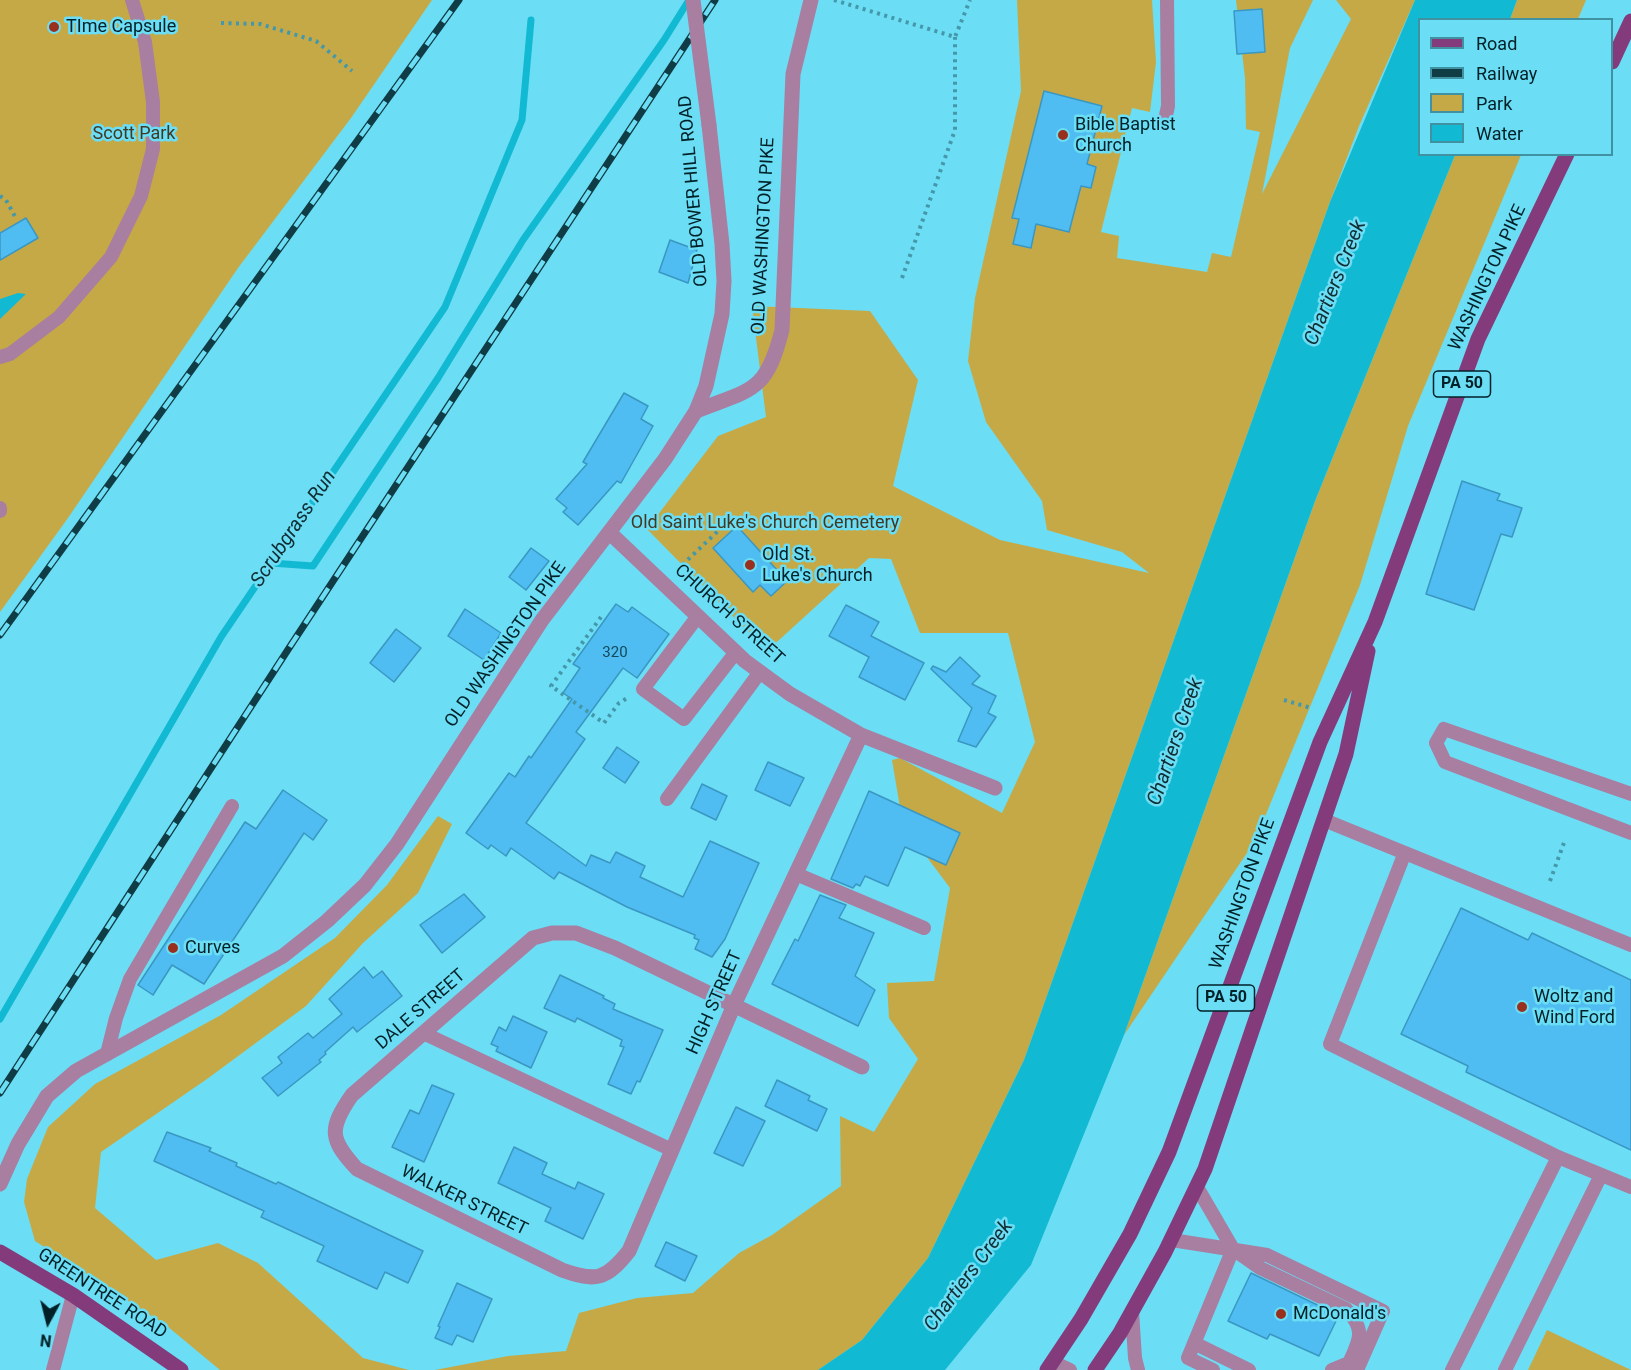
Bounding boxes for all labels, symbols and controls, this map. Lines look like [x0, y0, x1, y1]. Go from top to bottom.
place label: TIme Capsule [66, 16, 176, 38]
legend [1418, 18, 1613, 156]
marker: TIme Capsule [47, 20, 61, 34]
text: Road [1476, 33, 1517, 54]
text: Railway [1476, 63, 1537, 84]
text: Park [1476, 93, 1512, 114]
street label: OLD BOWER HILL ROAD [675, 94, 713, 288]
place label: Bible Baptist Church [1075, 114, 1176, 156]
park label: Scott Park [93, 123, 175, 145]
text: Water [1476, 123, 1523, 144]
marker: Bible Baptist Church [1056, 128, 1070, 142]
street label: OLD WASHINGTON PIKE [748, 137, 780, 335]
street label: WASHINGTON PIKE [1445, 201, 1531, 355]
water label: Chartiers Creek [1300, 217, 1372, 349]
road number: PA 50 [1434, 371, 1490, 397]
water label: Scrubgrass Run [246, 466, 342, 592]
park label: Old Saint Luke's Church Cemetery [631, 512, 899, 534]
place label: Old St. Luke's Church [762, 544, 873, 586]
street label: OLD WASHINGTON PIKE [441, 558, 571, 732]
marker: Old St. Luke's Church [743, 558, 757, 572]
street label: CHURCH STREET [670, 560, 788, 670]
house number: 320 [602, 644, 628, 662]
water label: Chartiers Creek [1143, 675, 1209, 809]
street label: WASHINGTON PIKE [1206, 816, 1280, 972]
place label: Curves [185, 937, 240, 959]
marker: Curves [166, 941, 180, 955]
street label: HIGH STREET [683, 948, 747, 1058]
street label: DALE STREET [372, 965, 470, 1055]
road number: PA 50 [1198, 985, 1254, 1011]
place label: Woltz and Wind Ford [1534, 986, 1615, 1028]
marker: Woltz and Wind Ford [1515, 1000, 1529, 1014]
street label: WALKER STREET [397, 1161, 531, 1241]
water label: Chartiers Creek [919, 1216, 1019, 1336]
street label: GREENTREE ROAD [33, 1244, 171, 1344]
north arrow [18, 1292, 78, 1352]
place label: McDonald's [1293, 1303, 1386, 1325]
marker: McDonald's [1274, 1307, 1288, 1321]

